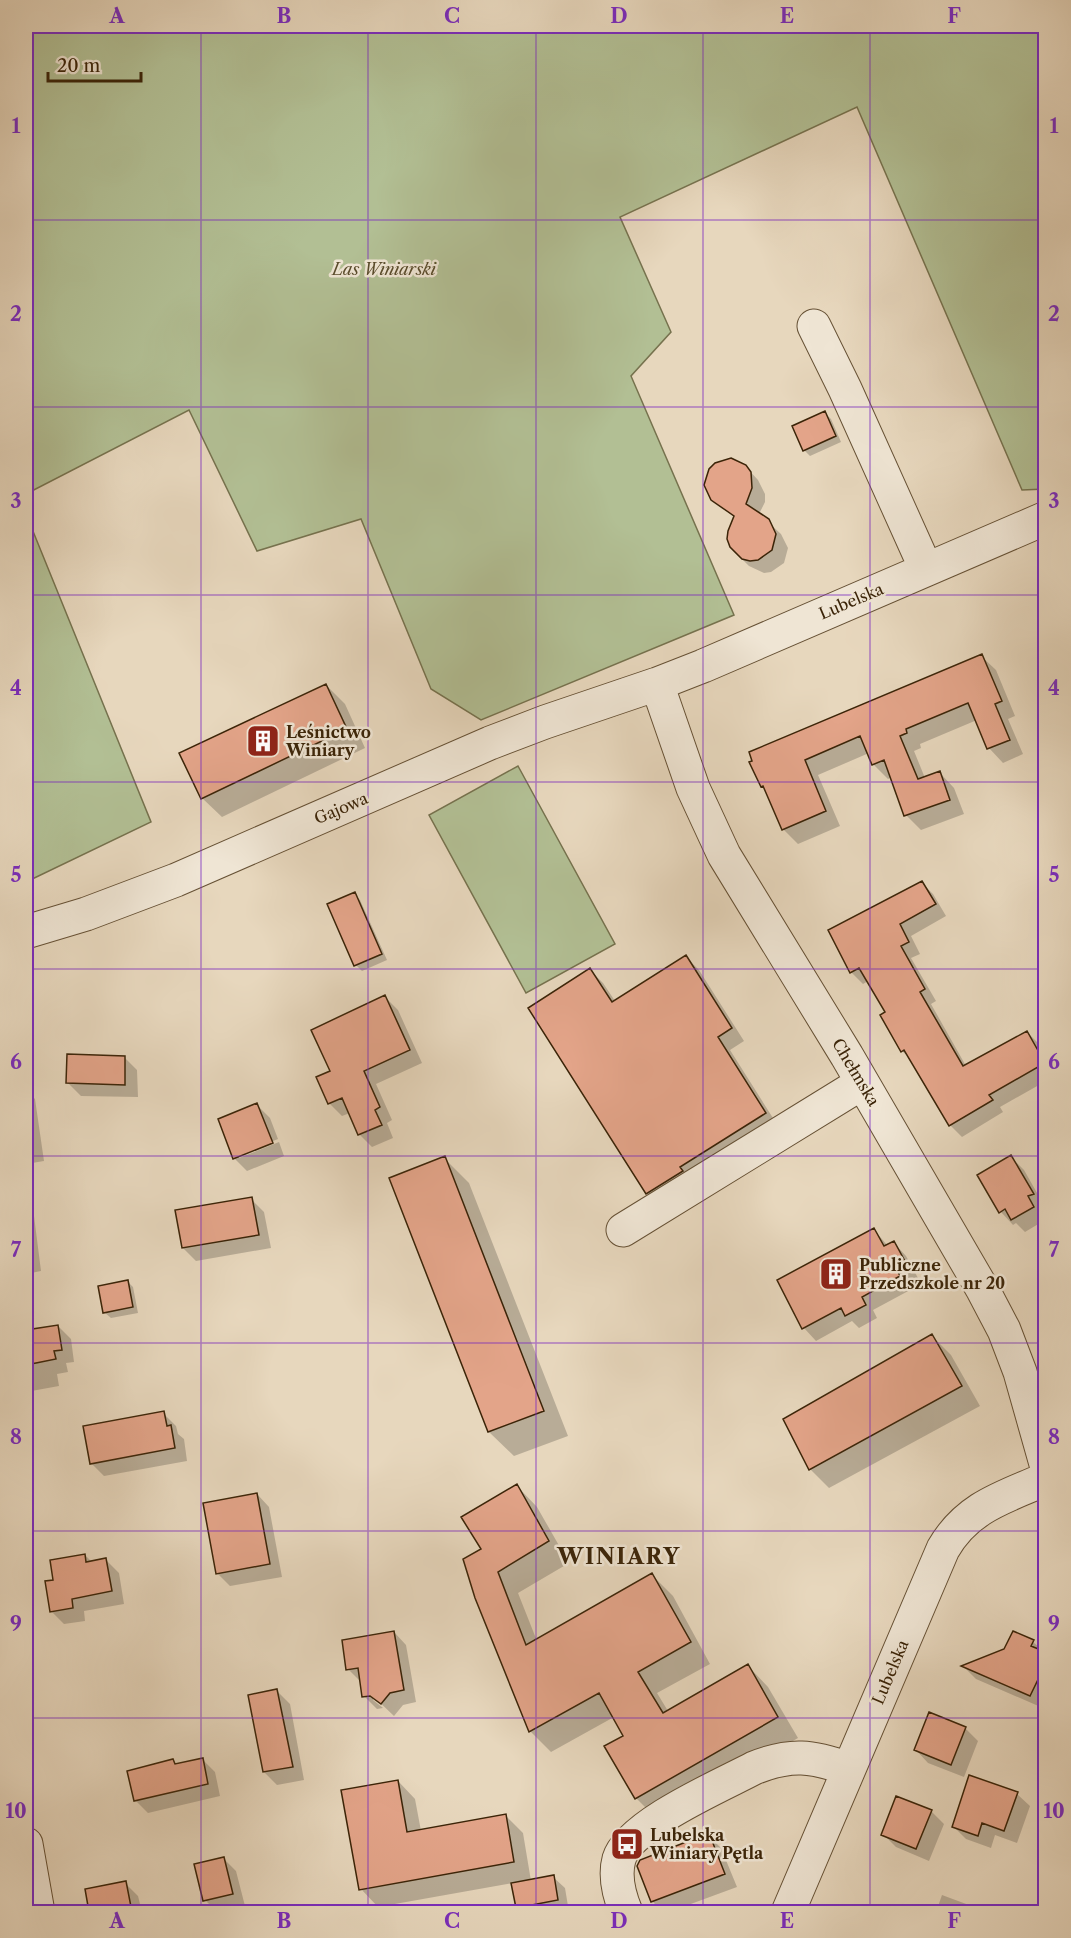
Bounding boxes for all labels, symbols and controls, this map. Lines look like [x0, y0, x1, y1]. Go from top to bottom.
text: A [108, 4, 125, 28]
text: B [277, 4, 292, 28]
text: C [444, 4, 460, 28]
text: D [610, 4, 628, 28]
text: E [780, 4, 794, 28]
text: F [947, 4, 961, 28]
scale bar [48, 45, 141, 83]
text: 20 m [57, 55, 101, 77]
text: 1 [12, 114, 21, 138]
text: 1 [1050, 114, 1059, 138]
park label: Las Winiarski [330, 259, 437, 279]
text: 2 [10, 302, 22, 326]
text: 2 [1048, 302, 1060, 326]
text: 3 [10, 489, 22, 513]
text: 3 [1048, 489, 1060, 513]
street label: Lubelska [816, 578, 887, 623]
text: 4 [10, 676, 22, 700]
text: 4 [1048, 676, 1060, 700]
place label: Leśnictwo Winiary [285, 722, 371, 760]
building icon: Leśnictwo Winiary [245, 723, 281, 759]
street label: Gajowa [311, 788, 371, 828]
text: 5 [10, 863, 22, 887]
text: 5 [1048, 863, 1060, 887]
street label: Chełmska [828, 1035, 884, 1110]
text: 6 [10, 1050, 22, 1074]
text: 6 [1048, 1050, 1060, 1074]
text: 7 [11, 1238, 22, 1262]
text: 7 [1049, 1238, 1060, 1262]
place label: Publiczne Przedszkole nr 20 [859, 1255, 1005, 1293]
building icon: Publiczne Przedszkole nr 20 [818, 1256, 854, 1292]
text: 8 [10, 1425, 22, 1449]
text: 8 [1048, 1425, 1060, 1449]
district label: WINIARY [556, 1543, 681, 1570]
text: 9 [10, 1612, 22, 1636]
text: 9 [1048, 1612, 1060, 1636]
street label: Lubelska [868, 1636, 913, 1707]
text: 10 [5, 1799, 27, 1823]
text: 10 [1043, 1799, 1065, 1823]
place label: Lubelska Winiary Pętla [649, 1825, 764, 1863]
bus stop icon: Lubelska Winiary Pętla [609, 1826, 645, 1862]
text: A [108, 1909, 125, 1933]
text: B [277, 1909, 292, 1933]
text: C [444, 1909, 460, 1933]
text: D [610, 1909, 628, 1933]
text: E [780, 1909, 794, 1933]
text: F [947, 1909, 961, 1933]

